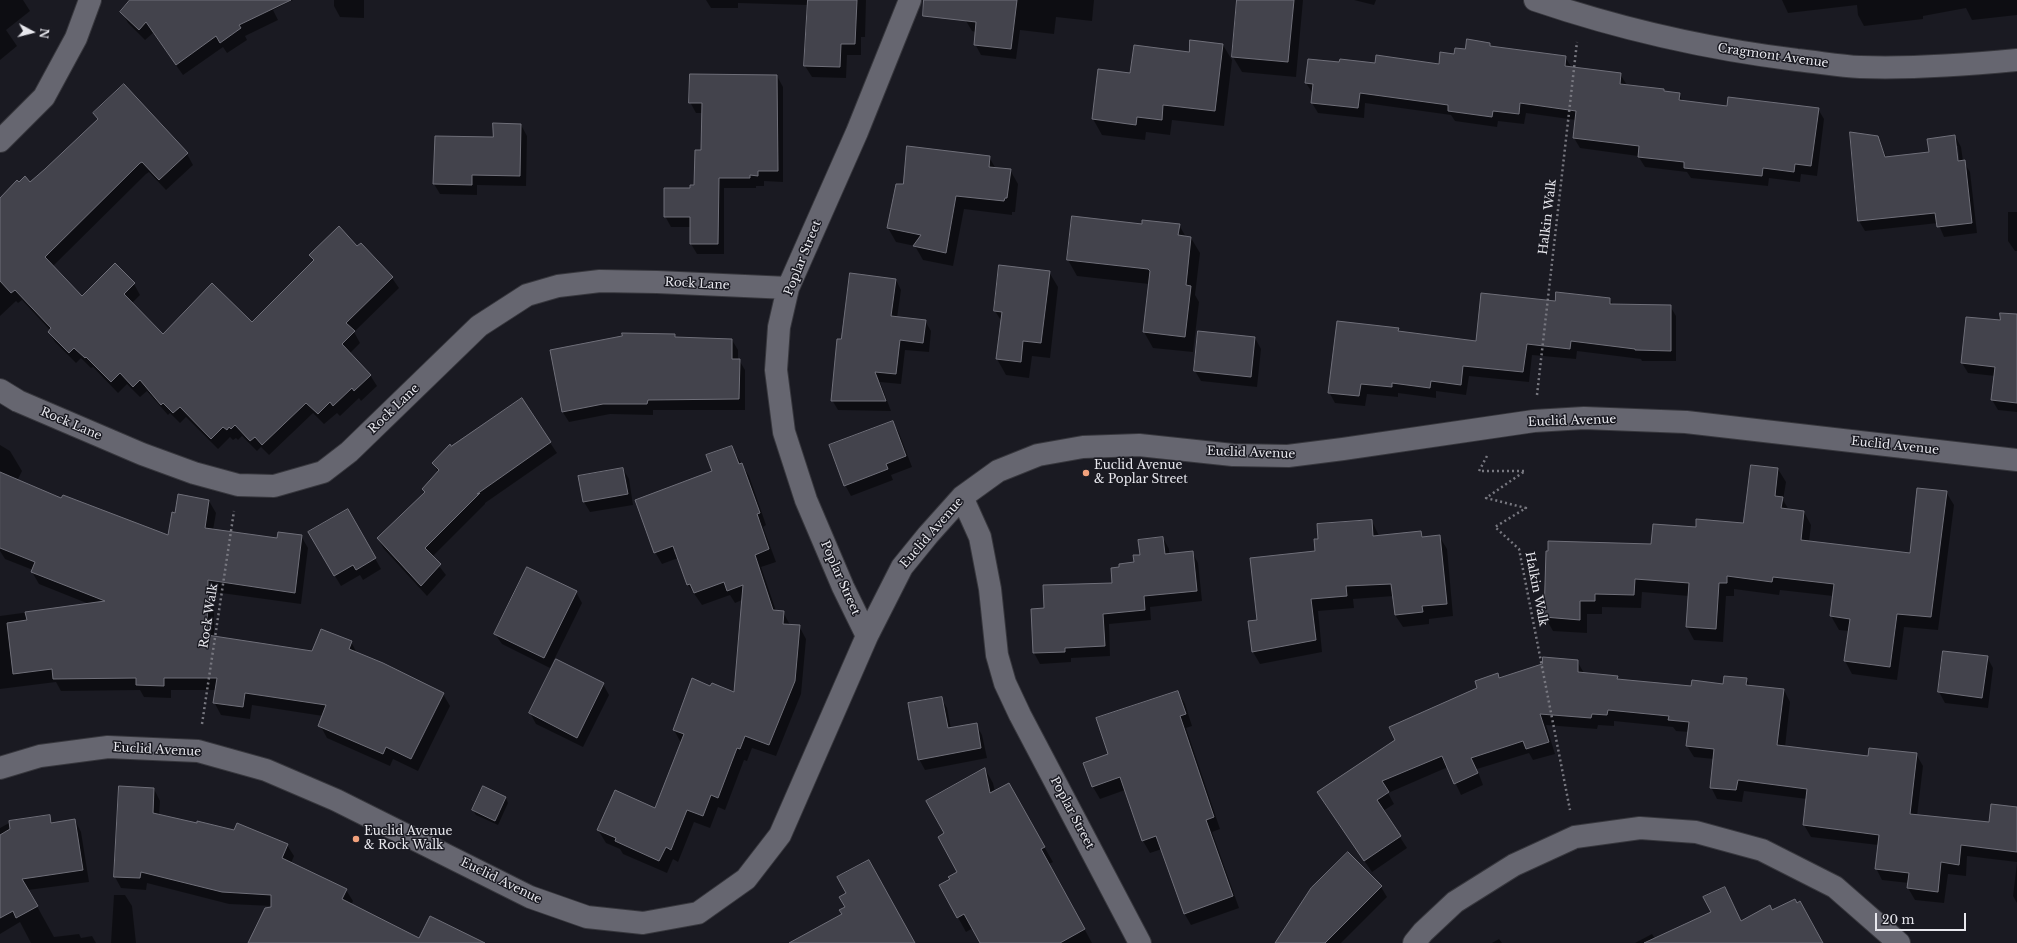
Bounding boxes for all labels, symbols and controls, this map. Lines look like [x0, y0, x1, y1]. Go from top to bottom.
north arrow [12, 12, 52, 52]
text: N [36, 27, 51, 39]
street label: Cragmont Avenue [1717, 41, 1829, 71]
street label: Halkin Walk [1536, 178, 1560, 256]
street label: Poplar Street [781, 218, 825, 298]
street label: Rock Lane [664, 275, 730, 293]
street label: Rock Lane [366, 381, 422, 437]
street label: Rock Lane [38, 405, 104, 443]
street label: Euclid Avenue [1528, 412, 1616, 430]
street label: Euclid Avenue [1850, 434, 1940, 458]
street label: Euclid Avenue [1207, 444, 1295, 462]
place label: Euclid Avenue & Poplar Street [1094, 459, 1188, 487]
marker: Euclid Avenue & Poplar Street [1081, 468, 1091, 478]
street label: Euclid Avenue [898, 495, 966, 571]
street label: Poplar Street [817, 539, 863, 617]
street label: Halkin Walk [1522, 550, 1550, 628]
street label: Rock Walk [197, 583, 221, 649]
street label: Euclid Avenue [112, 740, 202, 760]
street label: Poplar Street [1047, 774, 1097, 852]
place label: Euclid Avenue & Rock Walk [364, 825, 452, 853]
marker: Euclid Avenue & Rock Walk [351, 834, 361, 844]
street label: Euclid Avenue [458, 855, 544, 907]
scale bar [1877, 905, 1968, 931]
text: 20 m [1882, 912, 1914, 927]

